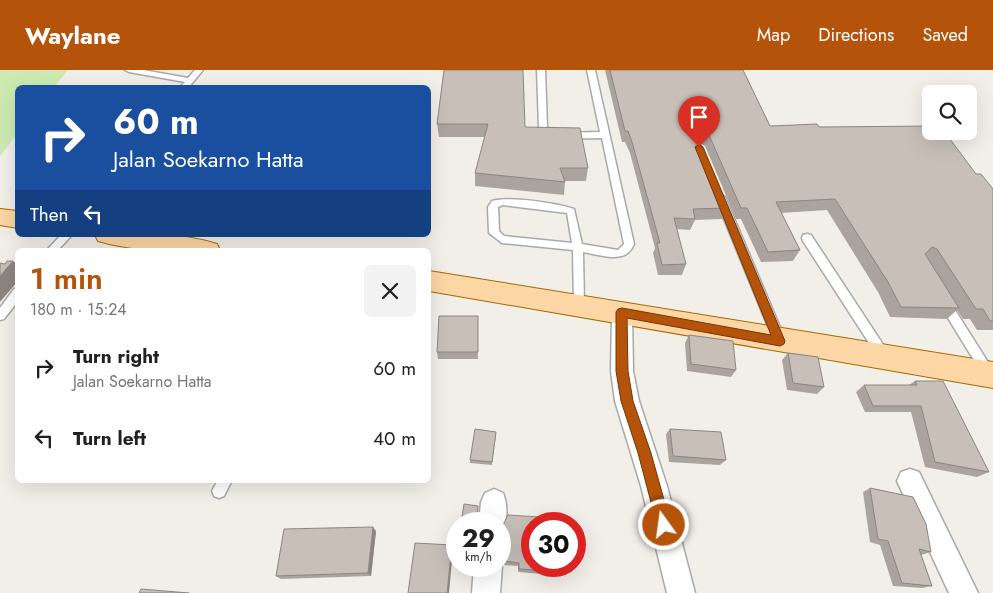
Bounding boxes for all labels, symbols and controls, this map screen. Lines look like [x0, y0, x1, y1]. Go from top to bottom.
text: Waylane [25, 18, 120, 53]
text: Map [757, 22, 790, 48]
text: Directions [818, 22, 894, 48]
text: Saved [922, 22, 968, 48]
map controls [922, 85, 977, 140]
button: search [922, 85, 977, 140]
pin [678, 96, 720, 147]
text: 60 m [113, 97, 199, 147]
icon: arrive [685, 103, 713, 131]
icon: right [30, 105, 95, 170]
text: Jalan Soekarno Hatta [113, 143, 303, 175]
icon: left [79, 200, 107, 228]
text: Then [30, 201, 69, 228]
text: 1 min [30, 257, 103, 300]
button: close [364, 265, 416, 317]
text: 180 m · 15:24 [30, 298, 127, 321]
text: Turn right [73, 343, 159, 370]
icon: right [30, 354, 58, 382]
text: 60 m [373, 355, 416, 382]
text: Jalan Soekarno Hatta [73, 370, 212, 393]
icon: left [30, 424, 58, 452]
text: Turn left [73, 425, 146, 452]
text: 40 m [373, 425, 416, 452]
position arrow [637, 498, 689, 550]
speed limit sign: 30 [521, 512, 586, 577]
text: 29 [462, 520, 495, 556]
text: km/h [465, 548, 492, 566]

